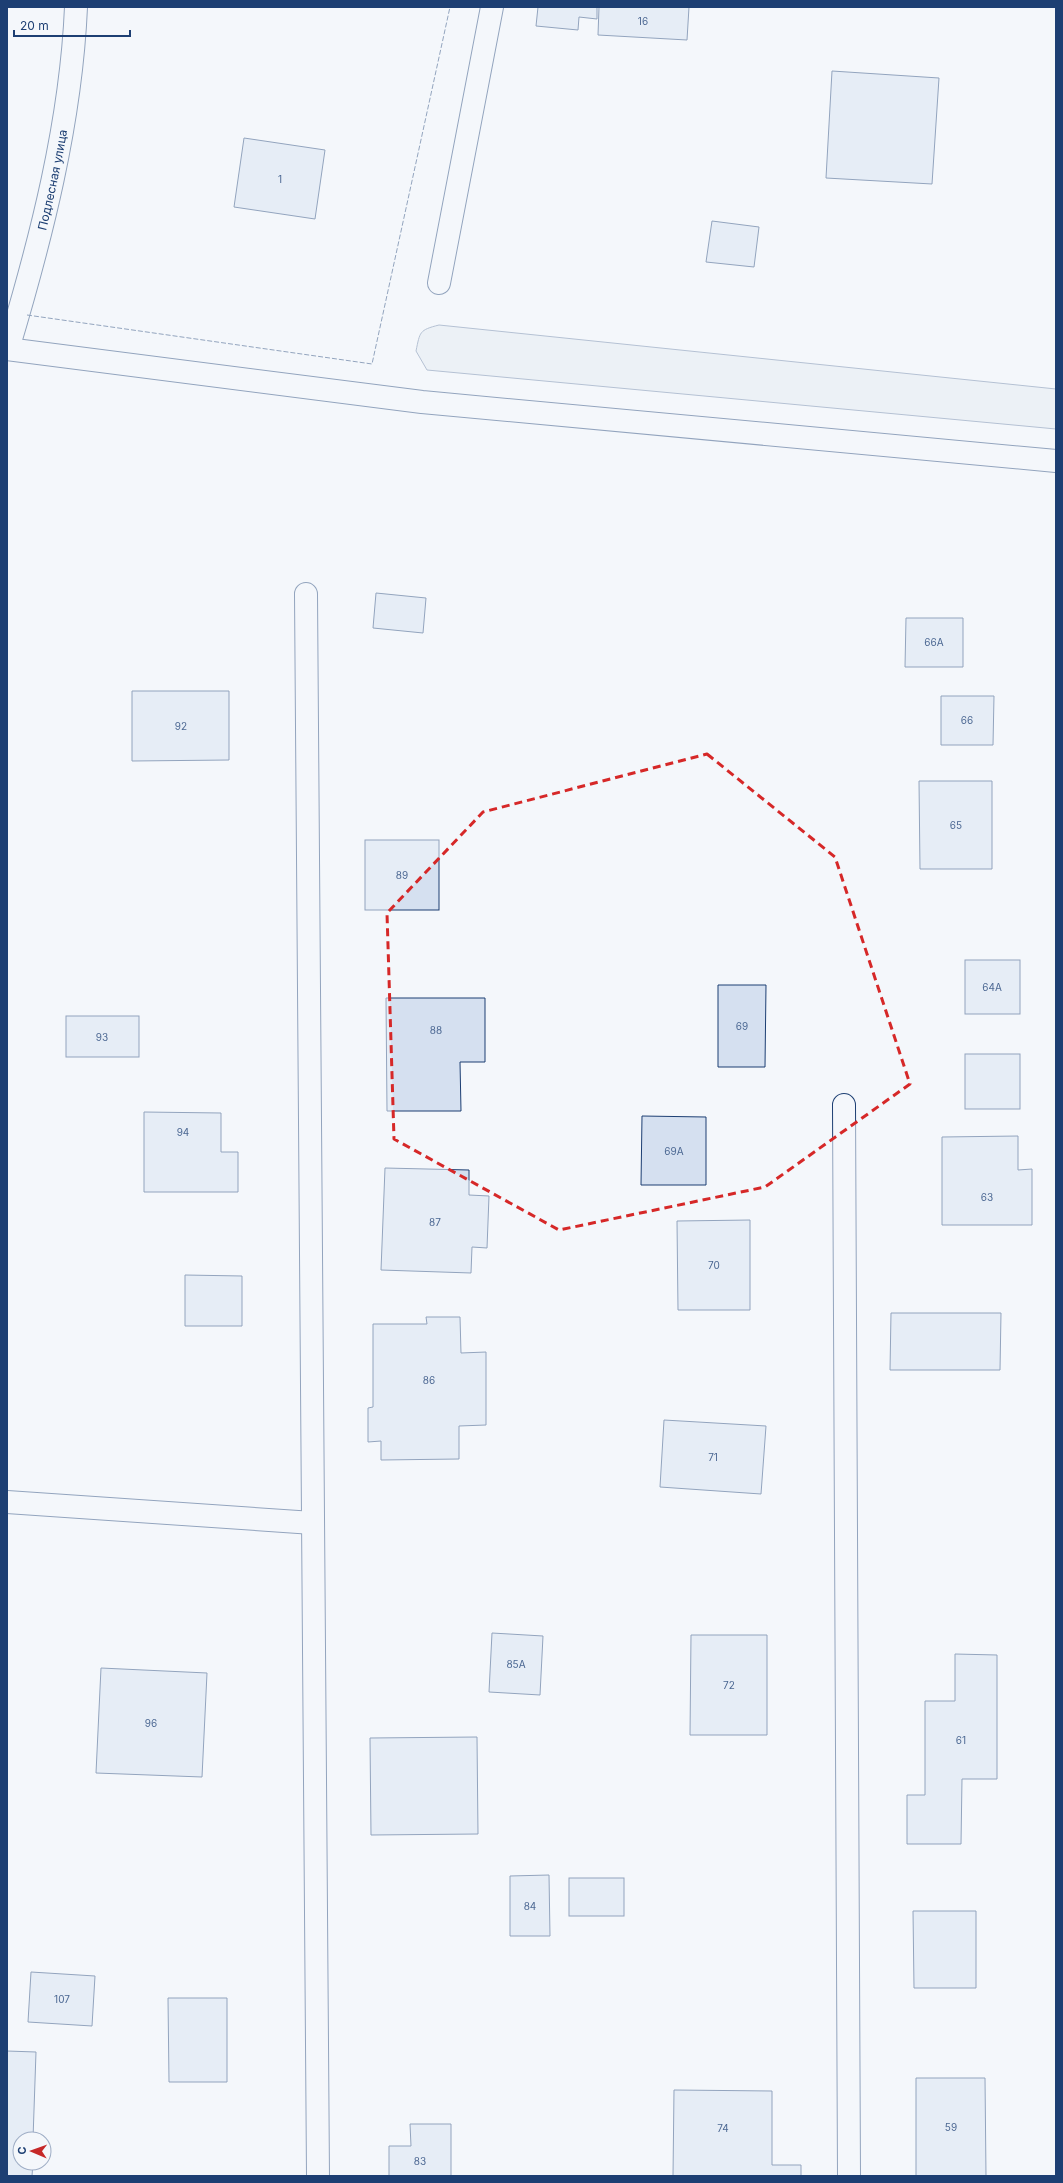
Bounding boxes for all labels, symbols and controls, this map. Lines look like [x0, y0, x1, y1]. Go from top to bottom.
scale bar [14, 12, 130, 38]
house number: 16 [638, 15, 648, 27]
text: 20 m [20, 18, 49, 33]
street label: Подлесная улица [34, 128, 70, 232]
house number: 1 [278, 173, 282, 185]
house number: 66А [924, 636, 944, 648]
house number: 66 [961, 714, 973, 726]
house number: 92 [175, 720, 187, 732]
house number: 65 [950, 819, 962, 831]
house number: 89 [396, 869, 408, 881]
house number: 64А [982, 981, 1002, 993]
house number: 69 [736, 1020, 748, 1032]
house number: 88 [430, 1024, 442, 1036]
house number: 93 [96, 1031, 108, 1043]
house number: 94 [177, 1126, 189, 1138]
house number: 69А [664, 1145, 684, 1157]
house number: 63 [981, 1191, 993, 1203]
house number: 87 [429, 1216, 441, 1228]
house number: 70 [708, 1259, 720, 1271]
house number: 86 [423, 1374, 435, 1386]
house number: 71 [708, 1451, 718, 1463]
house number: 85А [506, 1658, 526, 1670]
house number: 72 [723, 1679, 735, 1691]
house number: 96 [145, 1717, 157, 1729]
house number: 61 [956, 1734, 966, 1746]
house number: 84 [524, 1900, 536, 1912]
house number: 107 [54, 1993, 70, 2005]
house number: 59 [945, 2121, 957, 2133]
house number: 74 [717, 2122, 729, 2134]
north arrow [12, 2131, 52, 2171]
text: С [15, 2146, 29, 2155]
house number: 83 [414, 2155, 426, 2167]

